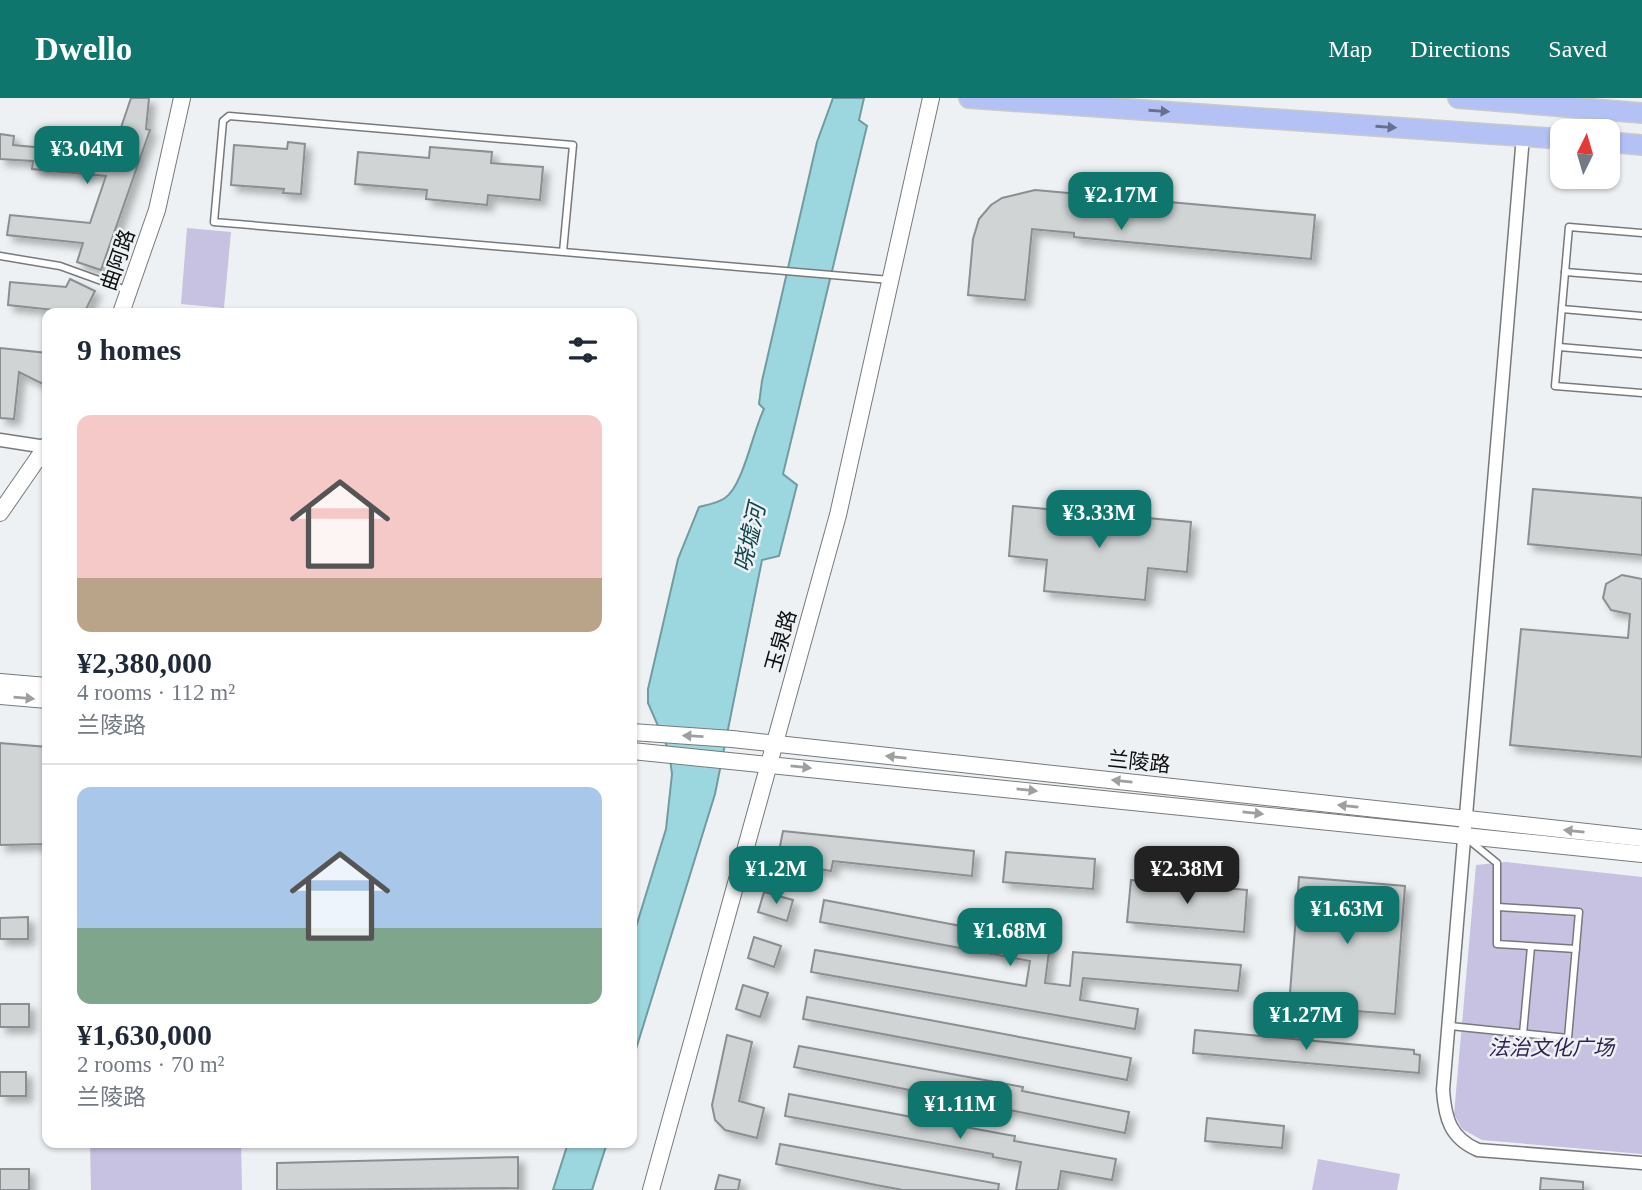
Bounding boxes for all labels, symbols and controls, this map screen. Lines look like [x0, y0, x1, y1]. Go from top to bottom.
text: Dwello [35, 31, 132, 67]
text: Map [1328, 36, 1372, 62]
text: Directions [1410, 36, 1510, 62]
text: Saved [1548, 36, 1607, 62]
one-way arrow [1148, 106, 1170, 117]
north arrow [1550, 119, 1620, 189]
map controls [1550, 119, 1620, 189]
one-way arrow [1375, 122, 1397, 133]
pin: ¥3.04M [30, 126, 144, 186]
text: ¥3.04M [50, 136, 124, 161]
pin: ¥2.17M [1064, 172, 1178, 232]
text: ¥2.17M [1084, 182, 1158, 207]
street label: 曲阿路 [96, 226, 140, 294]
icon: filters [564, 331, 602, 369]
text: 9 homes [77, 333, 181, 366]
icon: home [277, 461, 403, 587]
pin: ¥3.33M [1042, 490, 1156, 550]
water label: 哓墟河 [730, 498, 771, 574]
text: ¥3.33M [1062, 500, 1136, 525]
street label: 玉泉路 [761, 607, 801, 675]
text: ¥2,380,000 [77, 646, 212, 679]
text: 4 rooms · 112 m² [77, 680, 235, 705]
one-way arrow [13, 693, 35, 704]
text: 兰陵路 [77, 713, 146, 738]
one-way arrow [682, 731, 704, 742]
street label: 兰陵路 [1106, 747, 1172, 777]
one-way arrow [884, 751, 906, 762]
one-way arrow [790, 762, 812, 773]
one-way arrow [1111, 776, 1133, 787]
one-way arrow [1016, 785, 1038, 796]
one-way arrow [1337, 800, 1359, 811]
one-way arrow [1242, 807, 1264, 818]
one-way arrow [1563, 825, 1585, 836]
icon: home [277, 833, 403, 959]
pin: ¥1.2M [727, 846, 825, 906]
pin: ¥2.38M [1130, 846, 1244, 906]
text: ¥1.2M [745, 856, 807, 881]
text: ¥2.38M [1150, 856, 1224, 881]
pin: ¥1.63M [1290, 886, 1404, 946]
text: ¥1.63M [1310, 896, 1384, 921]
pin: ¥1.68M [953, 908, 1067, 968]
text: ¥1.68M [973, 918, 1047, 943]
pin: ¥1.27M [1249, 992, 1363, 1052]
text: ¥1.27M [1269, 1002, 1343, 1027]
text: ¥1,630,000 [77, 1018, 212, 1051]
park label: 法治文化广场 [1488, 1036, 1616, 1060]
text: 2 rooms · 70 m² [77, 1052, 224, 1077]
pin: ¥1.11M [903, 1082, 1017, 1141]
text: 兰陵路 [77, 1085, 146, 1110]
text: ¥1.11M [924, 1091, 996, 1116]

